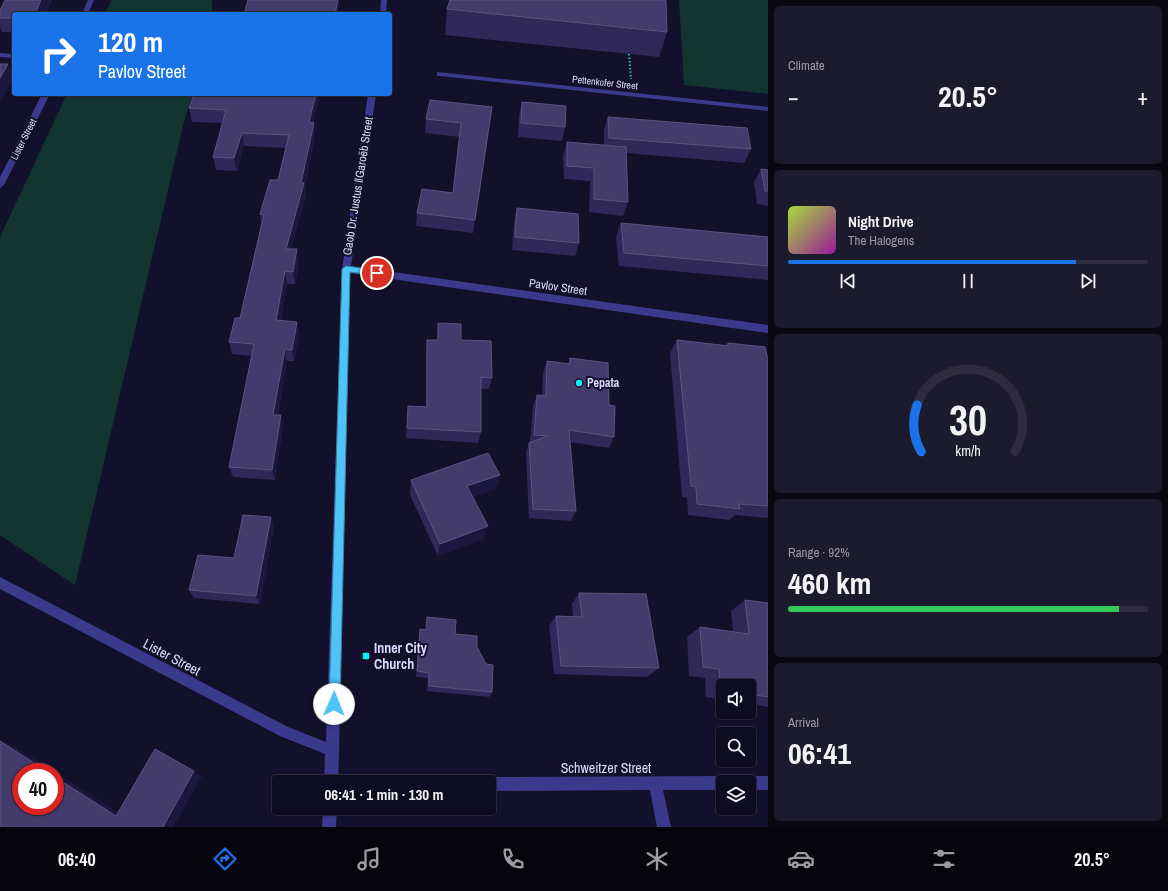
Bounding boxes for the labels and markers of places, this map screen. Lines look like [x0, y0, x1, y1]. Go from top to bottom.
pin [360, 256, 394, 290]
place label: Pepata [587, 375, 620, 391]
marker: Pepata [574, 378, 584, 388]
place label: Inner City Church [374, 639, 428, 673]
marker: Inner City Church [361, 651, 371, 661]

